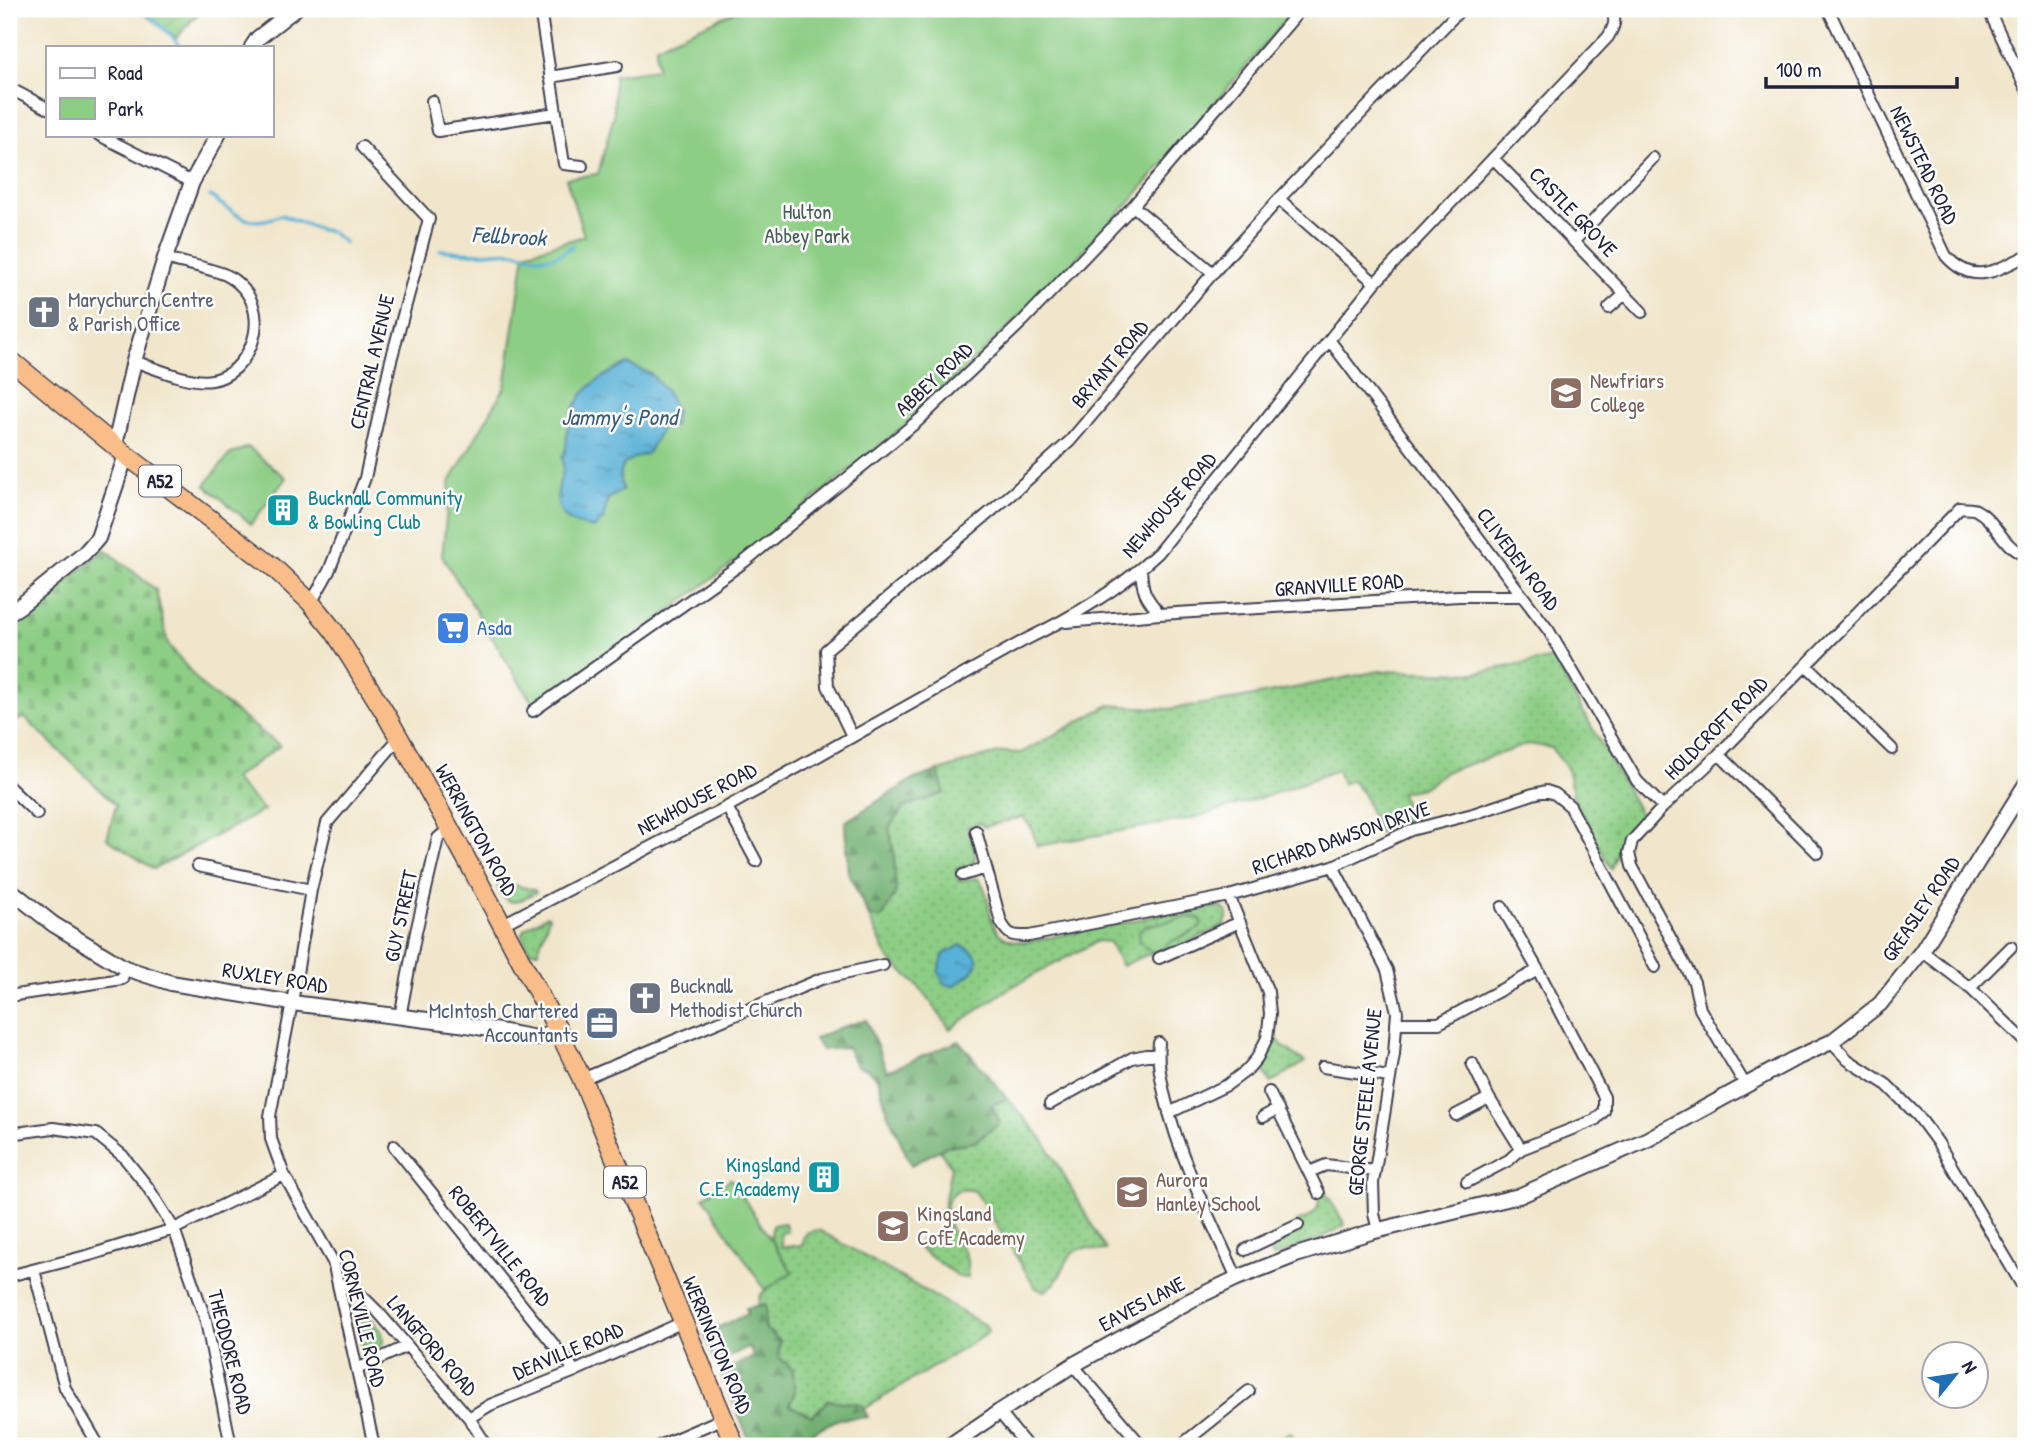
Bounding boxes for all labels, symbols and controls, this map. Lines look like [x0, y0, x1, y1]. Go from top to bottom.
legend [46, 46, 273, 136]
scale bar [1766, 46, 1956, 90]
text: 100 m [1776, 55, 1822, 84]
text: Road [108, 58, 142, 87]
text: Park [108, 94, 143, 123]
street label: NEWSTEAD ROAD [1883, 101, 1966, 229]
street label: CASTLE GROVE [1523, 160, 1624, 263]
park label: Hulton Abbey Park [765, 197, 850, 250]
water label: Fellbrook [471, 218, 549, 253]
place label: Marychurch Centre & Parish Office [68, 285, 214, 338]
street label: CENTRAL AVENUE [342, 292, 401, 432]
church icon: Marychurch Centre & Parish Office [25, 293, 63, 331]
street label: BRYANT ROAD [1064, 313, 1155, 414]
street label: ABBEY ROAD [889, 335, 979, 422]
place label: Newfriars College [1590, 366, 1664, 419]
school or university icon: Newfriars College [1547, 374, 1585, 412]
water label: Jammy's Pond [561, 401, 681, 433]
street label: NEWHOUSE ROAD [1114, 445, 1223, 564]
road number: A52 [139, 466, 181, 496]
place label: Bucknall Community & Bowling Club [308, 483, 463, 536]
building icon: Bucknall Community & Bowling Club [264, 491, 302, 529]
street label: CLIVEDEN ROAD [1470, 501, 1567, 616]
street label: GRANVILLE ROAD [1274, 566, 1404, 603]
supermarket icon: Asda [434, 609, 472, 647]
place label: Asda [477, 613, 512, 642]
street label: HOLDCROFT ROAD [1657, 669, 1774, 786]
street label: NEWHOUSE ROAD [632, 755, 762, 842]
street label: WERRINGTON ROAD [428, 759, 525, 901]
street label: RICHARD DAWSON DRIVE [1248, 793, 1434, 882]
street label: GREASLEY ROAD [1875, 850, 1967, 967]
street label: GUY STREET [377, 866, 425, 964]
street label: RUXLEY ROAD [220, 955, 330, 1000]
place label: Bucknall Methodist Church [670, 971, 802, 1024]
church icon: Bucknall Methodist Church [626, 979, 664, 1017]
place label: McIntosh Chartered Accountants [429, 996, 578, 1049]
office icon: McIntosh Chartered Accountants [583, 1004, 621, 1042]
street label: GEORGE STEELE AVENUE [1340, 1007, 1389, 1197]
place label: Kingsland C.E. Academy [699, 1150, 800, 1203]
building icon: Kingsland C.E. Academy [805, 1158, 843, 1196]
place label: Aurora Hanley School [1156, 1165, 1261, 1218]
road number: A52 [604, 1166, 646, 1198]
school or university icon: Aurora Hanley School [1113, 1173, 1151, 1211]
street label: ROBERTVILLE ROAD [442, 1179, 558, 1312]
place label: Kingsland CofE Academy [917, 1199, 1025, 1252]
school or university icon: Kingsland CofE Academy [874, 1207, 912, 1245]
street label: CORNEVILLE ROAD [331, 1246, 394, 1390]
street label: EAVES LANE [1094, 1269, 1190, 1338]
street label: WERRINGTON ROAD [676, 1272, 759, 1418]
street label: THEODORE ROAD [201, 1287, 260, 1417]
street label: LANGFORD ROAD [381, 1289, 484, 1402]
street label: DEAVILLE ROAD [508, 1314, 628, 1387]
north arrow [1920, 1340, 1990, 1410]
text: N [1956, 1356, 1984, 1377]

